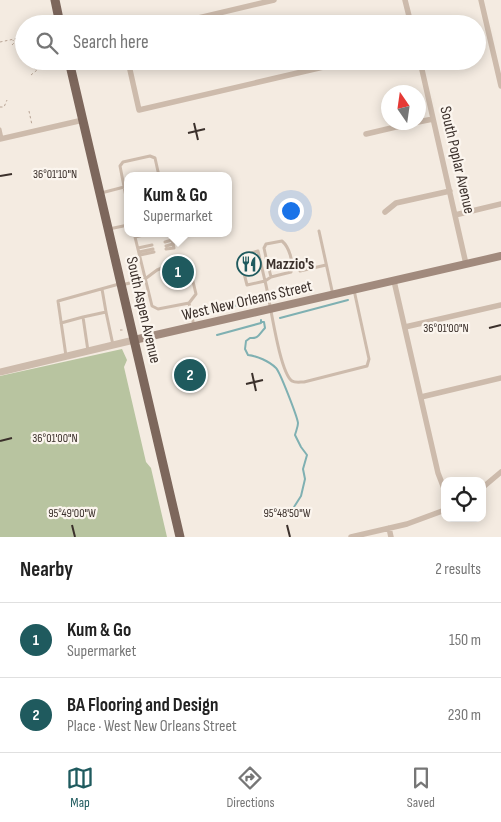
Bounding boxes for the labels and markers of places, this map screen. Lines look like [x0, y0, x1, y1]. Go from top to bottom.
restaurant icon: Mazzio's [236, 251, 262, 277]
pin: 1 [162, 253, 194, 291]
place label: Mazzio's [266, 255, 314, 274]
pin: 2 [174, 356, 206, 394]

